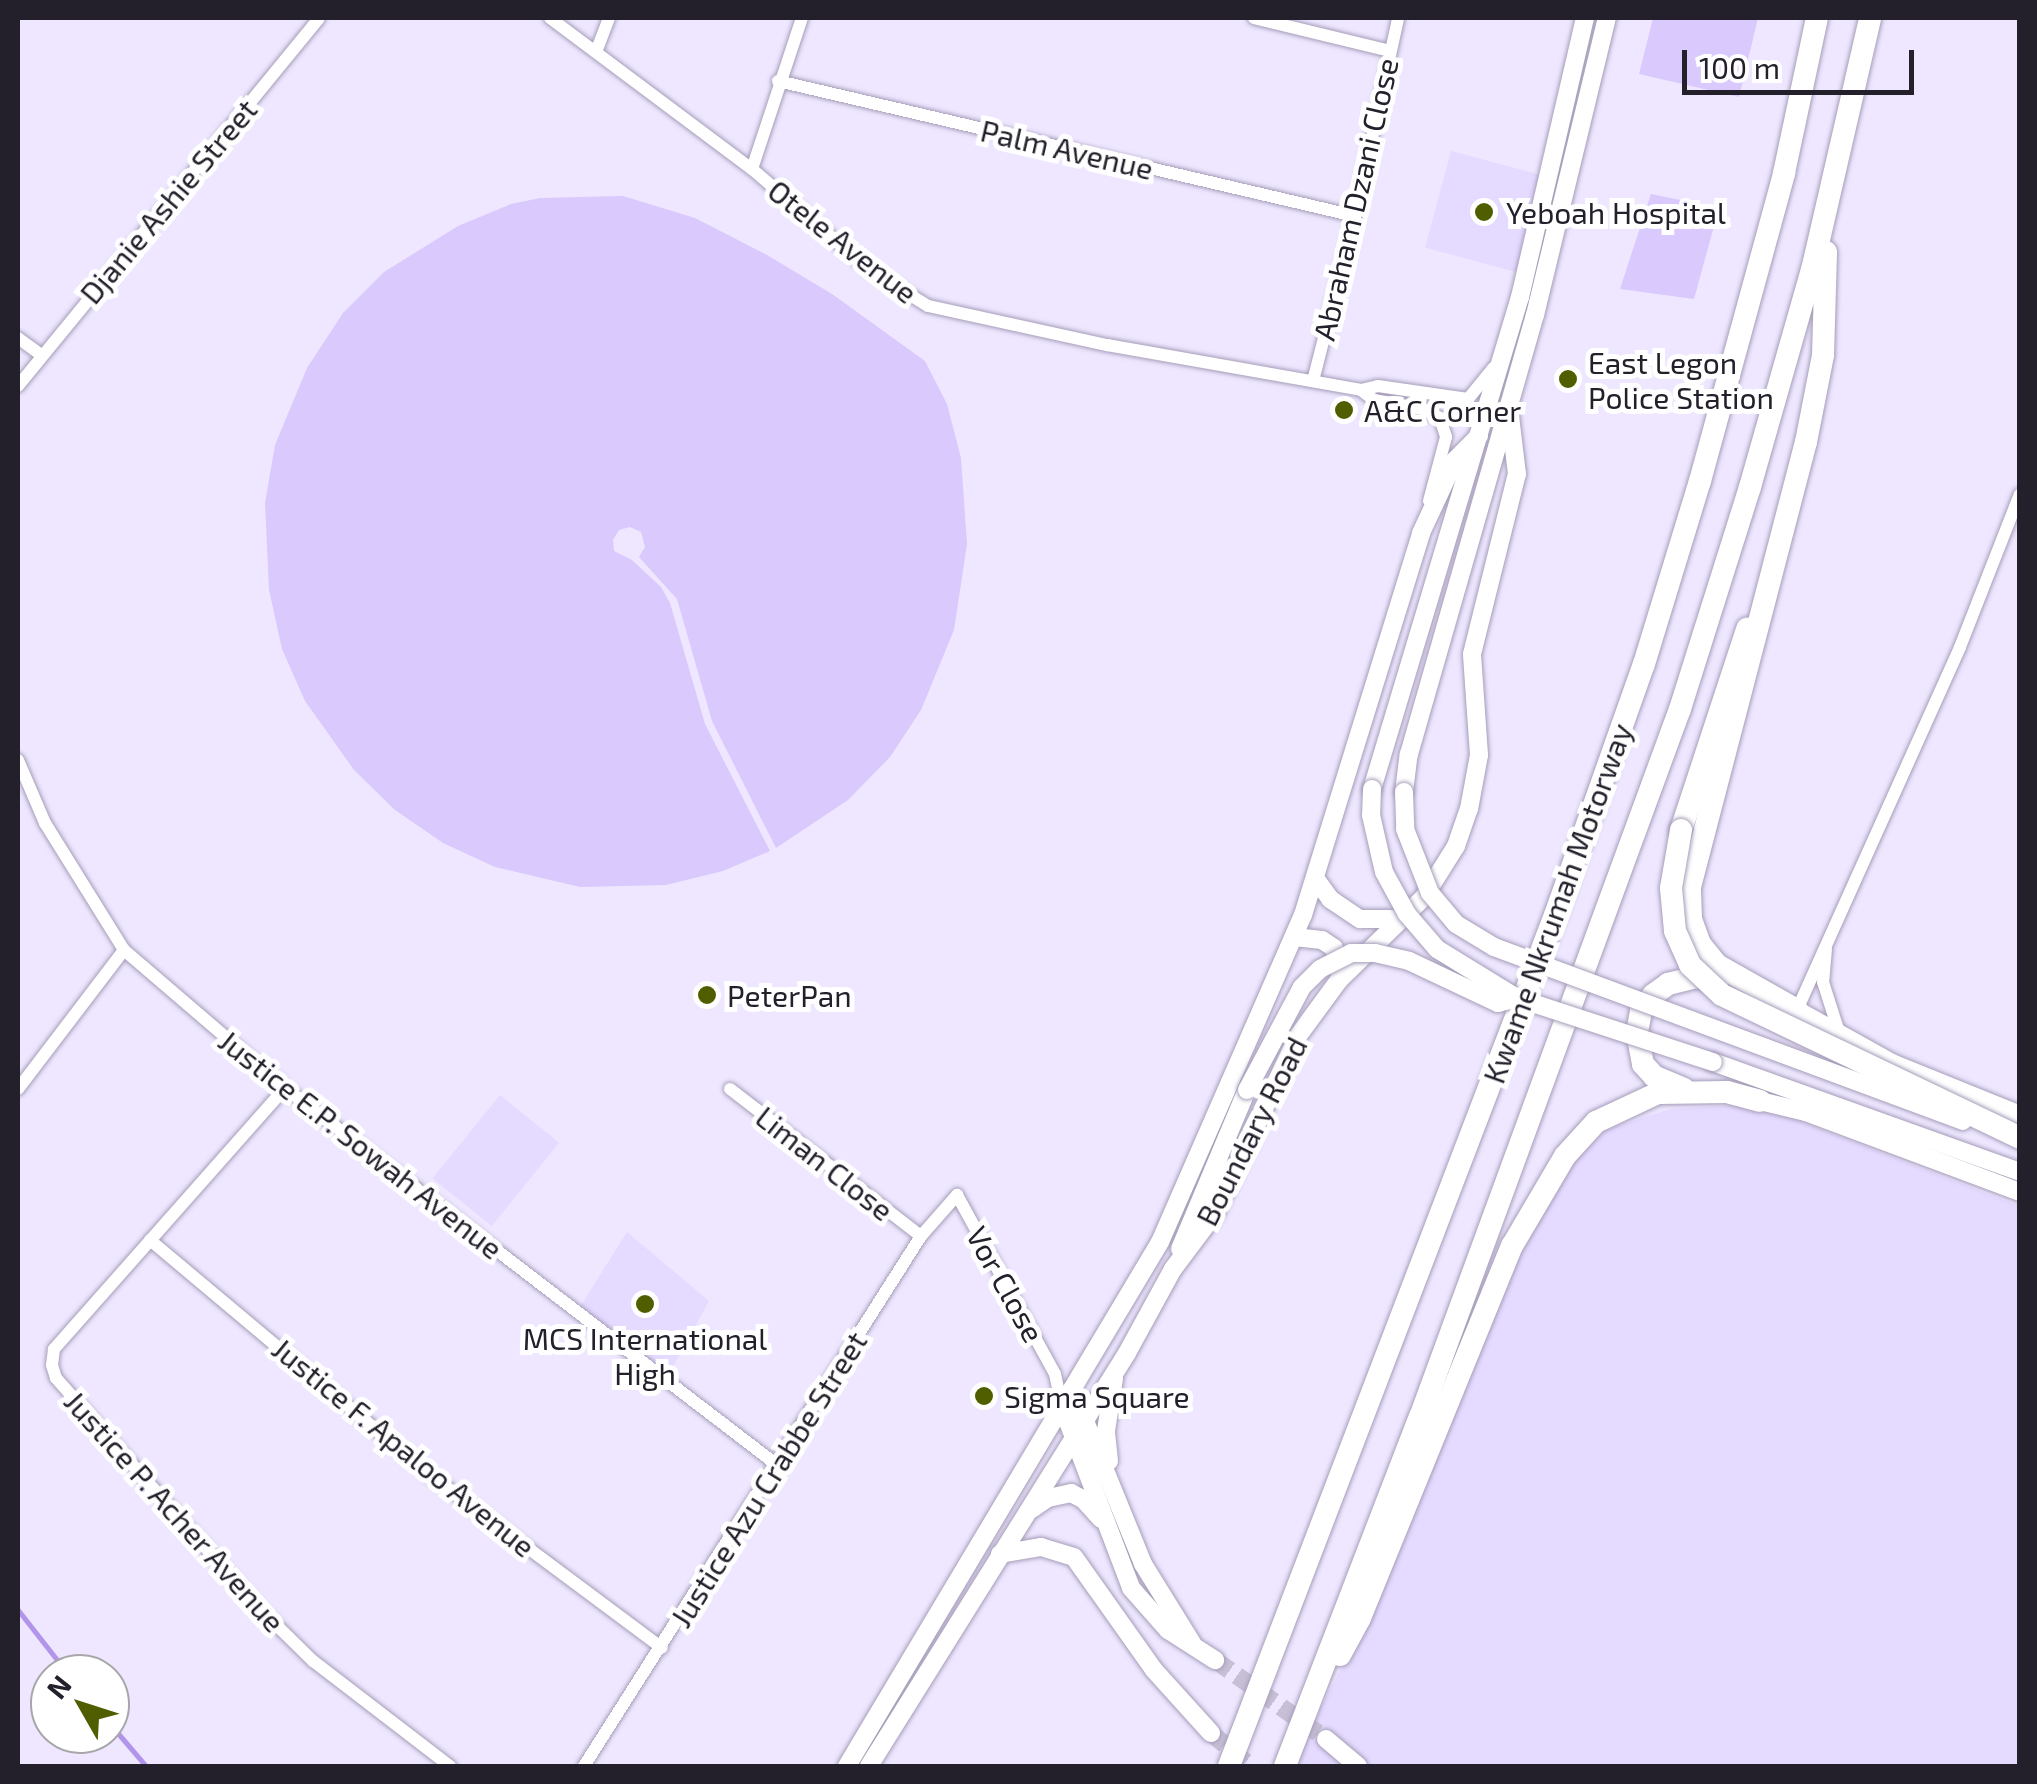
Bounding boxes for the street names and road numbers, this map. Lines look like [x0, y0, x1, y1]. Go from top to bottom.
street label: Abraham Dzani Close [1305, 54, 1405, 344]
street label: Djanie Ashie Street [72, 91, 264, 311]
street label: Palm Avenue [977, 112, 1157, 186]
street label: Otele Avenue [761, 171, 925, 311]
street label: Kwame Nkrumah Motorway [1475, 718, 1639, 1088]
street label: Justice E.P. Sowah Avenue [212, 1022, 510, 1266]
street label: Boundary Road [1188, 1030, 1314, 1232]
street label: Liman Close [749, 1098, 901, 1228]
street label: Vor Close [959, 1220, 1053, 1348]
street label: Justice Azu Crabbe Street [662, 1324, 874, 1634]
street label: Justice F. Apaloo Avenue [265, 1330, 543, 1564]
street label: Justice P. Acher Avenue [57, 1382, 293, 1640]

